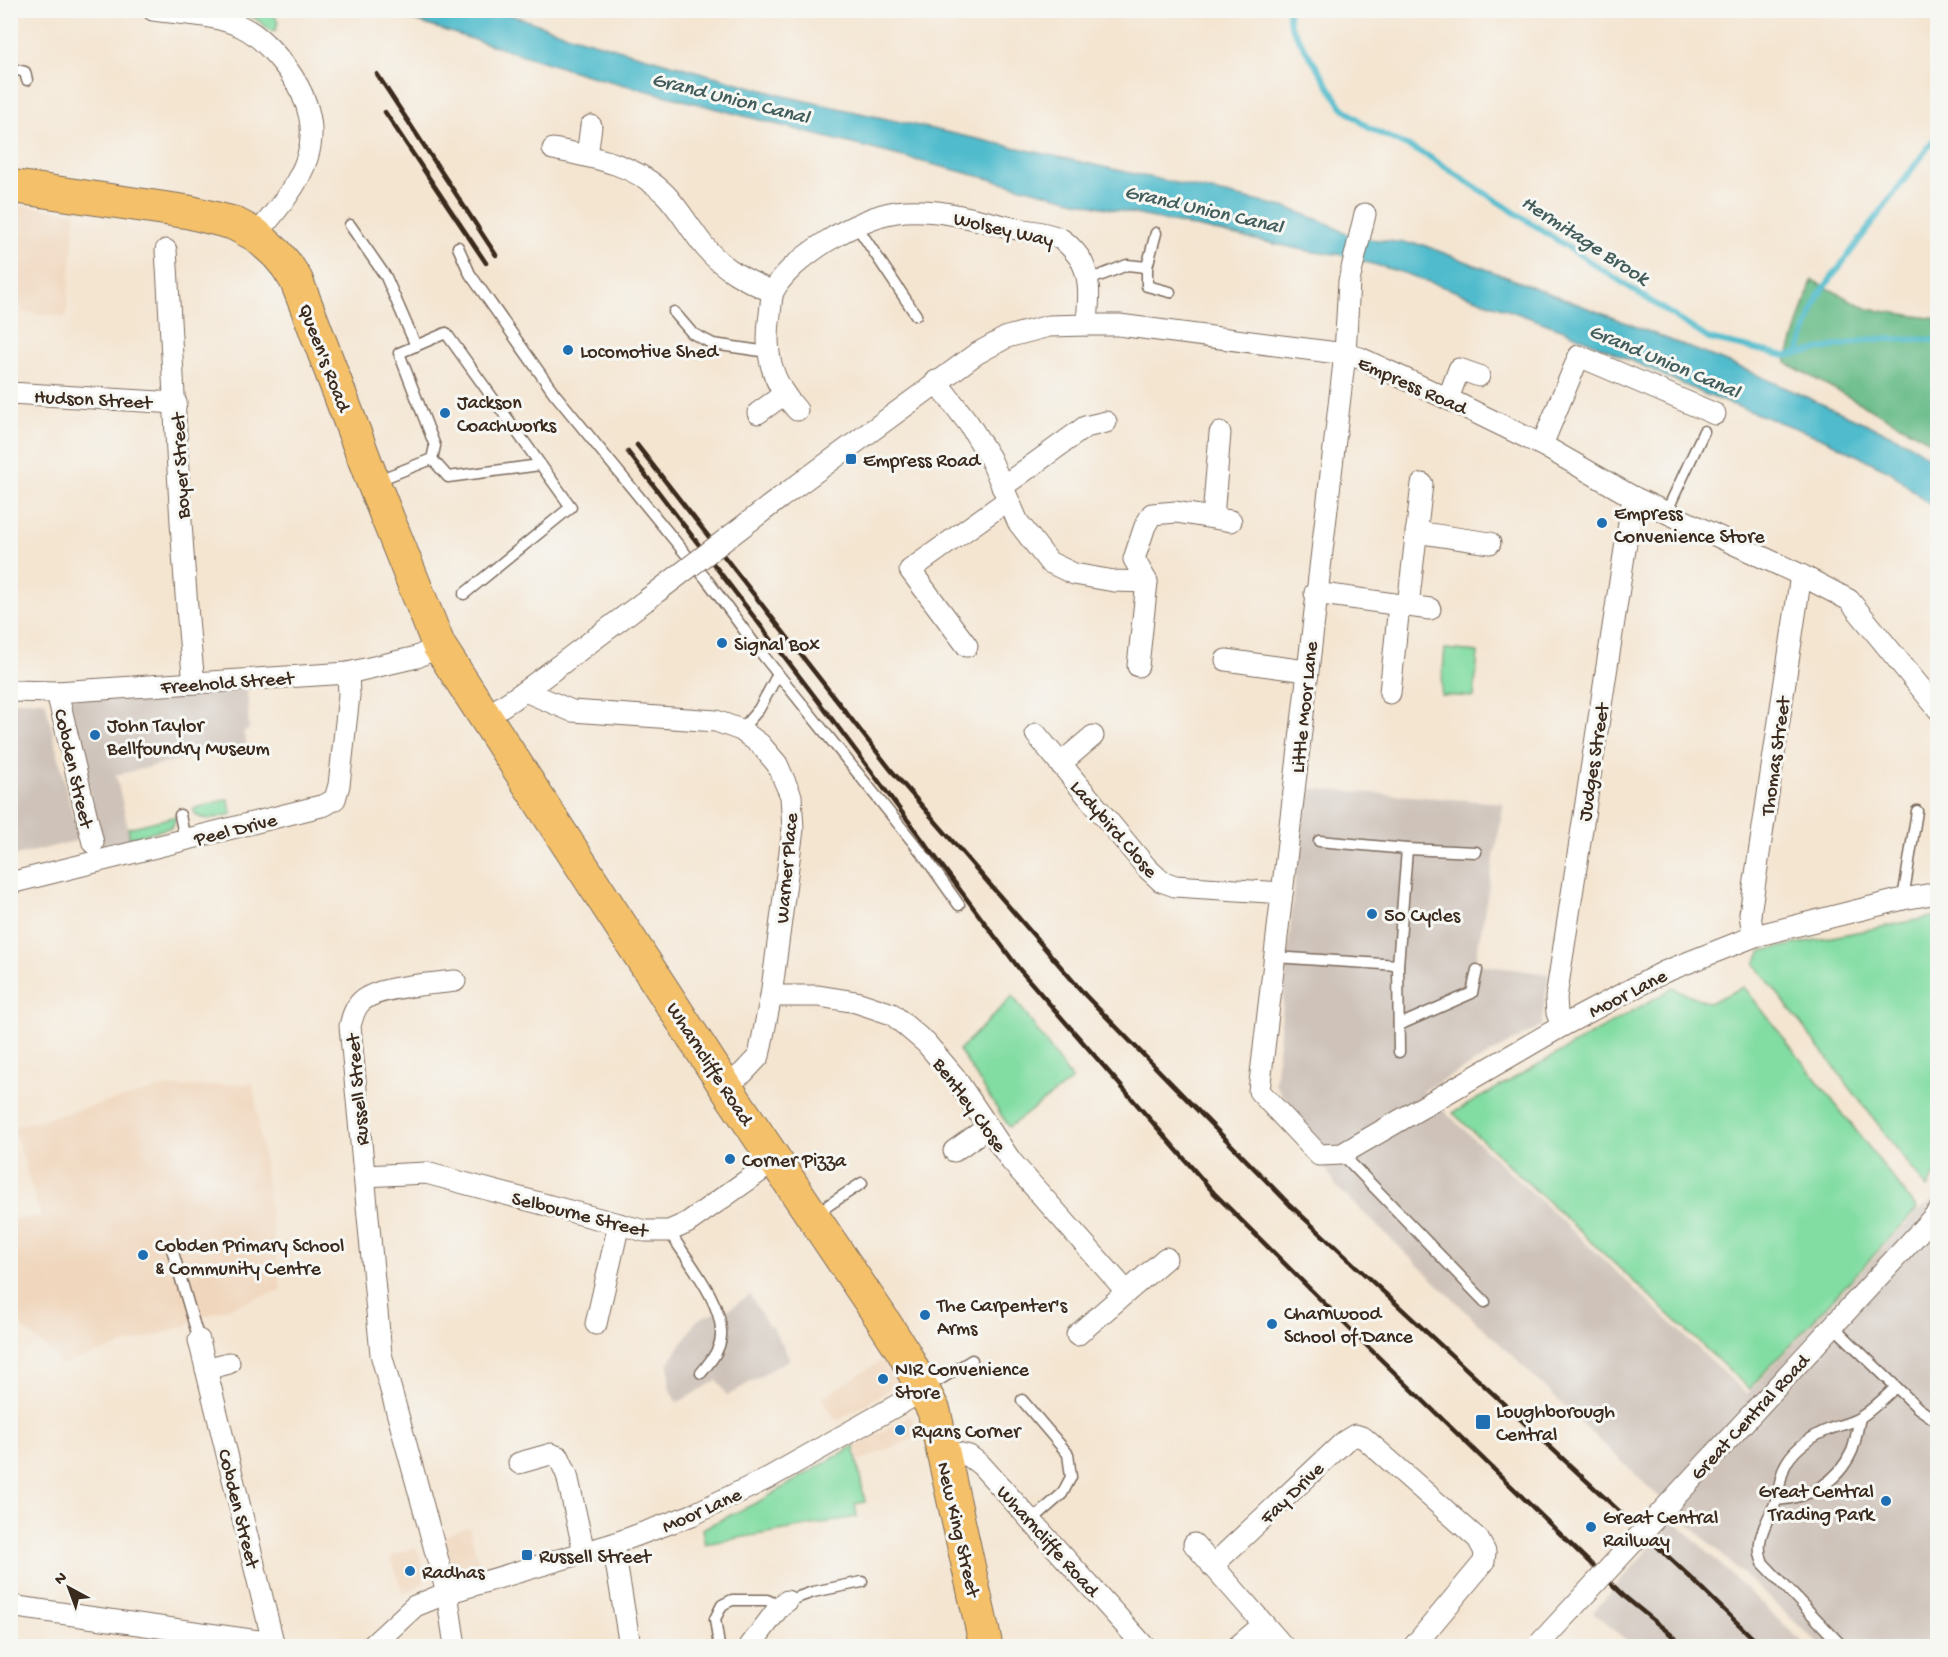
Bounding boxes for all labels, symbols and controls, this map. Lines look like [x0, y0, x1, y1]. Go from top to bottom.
water label: Grand Union Canal [649, 69, 813, 132]
water label: Grand Union Canal [1122, 181, 1286, 242]
water label: Hermitage Brook [1516, 191, 1655, 294]
street label: Wolsey Way [951, 209, 1056, 254]
street label: Queen's Road [292, 301, 355, 418]
water label: Grand Union Canal [1584, 320, 1744, 407]
place label: Locomotive Shed [580, 342, 720, 365]
marker: Locomotive Shed [561, 343, 575, 357]
street label: Empress Road [1353, 353, 1472, 422]
street label: Hudson Street [33, 387, 154, 416]
place label: Jackson Coachworks [457, 393, 557, 439]
marker: Jackson Coachworks [438, 406, 452, 420]
street label: Boyer Street [168, 410, 197, 520]
place label: Empress Road [863, 451, 982, 474]
marker: Empress Road [844, 452, 858, 466]
place label: Empress Convenience Store [1614, 504, 1765, 550]
marker: Empress Convenience Store [1595, 516, 1609, 530]
place label: Signal Box [734, 635, 820, 658]
marker: Signal Box [715, 636, 729, 650]
street label: Little Moor Lane [1288, 640, 1325, 774]
street label: Freehold Street [159, 668, 296, 701]
street label: Thomas Street [1758, 694, 1797, 818]
street label: Judges Street [1575, 700, 1616, 823]
street label: Cobden Street [47, 707, 97, 832]
place label: John Taylor Bellfoundry Museum [106, 716, 270, 762]
marker: John Taylor Bellfoundry Museum [88, 728, 102, 742]
street label: Ladybird Close [1064, 777, 1161, 884]
street label: Peel Drive [191, 810, 280, 853]
street label: Warner Place [772, 812, 805, 924]
place label: 50 Cycles [1384, 906, 1461, 929]
marker: 50 Cycles [1365, 907, 1379, 921]
street label: Moor Lane [1586, 965, 1672, 1025]
street label: Wharncliffe Road [660, 999, 758, 1133]
street label: Russell Street [343, 1031, 376, 1146]
street label: Bentley Close [926, 1054, 1010, 1158]
place label: Corner Pizza [742, 1151, 847, 1174]
marker: Corner Pizza [723, 1152, 737, 1166]
street label: Selbourne Street [509, 1188, 651, 1245]
place label: Cobden Primary School & Community Centre [155, 1236, 344, 1282]
marker: Cobden Primary School & Community Centre [136, 1248, 150, 1262]
place label: The Carpenter's Arms [936, 1296, 1068, 1342]
place label: Charnwood School of Dance [1284, 1304, 1413, 1350]
marker: The Carpenter's Arms [918, 1308, 932, 1322]
marker: Charnwood School of Dance [1265, 1317, 1279, 1331]
street label: Great Central Road [1687, 1349, 1817, 1486]
place label: NIR Convenience Store [895, 1360, 1029, 1406]
marker: NIR Convenience Store [876, 1372, 890, 1386]
place label: Loughborough Central [1496, 1402, 1615, 1448]
marker: Loughborough Central [1474, 1413, 1492, 1431]
place label: Ryans Corner [912, 1422, 1022, 1445]
marker: Ryans Corner [893, 1423, 907, 1437]
street label: Cobden Street [211, 1447, 263, 1572]
street label: Fay Drive [1256, 1458, 1331, 1531]
street label: New King Street [930, 1460, 984, 1601]
street label: Wharncliffe Road [990, 1482, 1104, 1604]
place label: Great Central Trading Park [1759, 1482, 1876, 1528]
street label: Moor Lane [659, 1484, 746, 1540]
marker: Great Central Trading Park [1879, 1494, 1893, 1508]
place label: Great Central Railway [1603, 1508, 1718, 1554]
marker: Great Central Railway [1584, 1520, 1598, 1534]
place label: Russell Street [539, 1547, 653, 1570]
marker: Russell Street [520, 1548, 534, 1562]
north arrow [39, 1558, 99, 1618]
place label: Radhas [422, 1563, 485, 1586]
marker: Radhas [403, 1564, 417, 1578]
text: N [51, 1568, 72, 1590]

